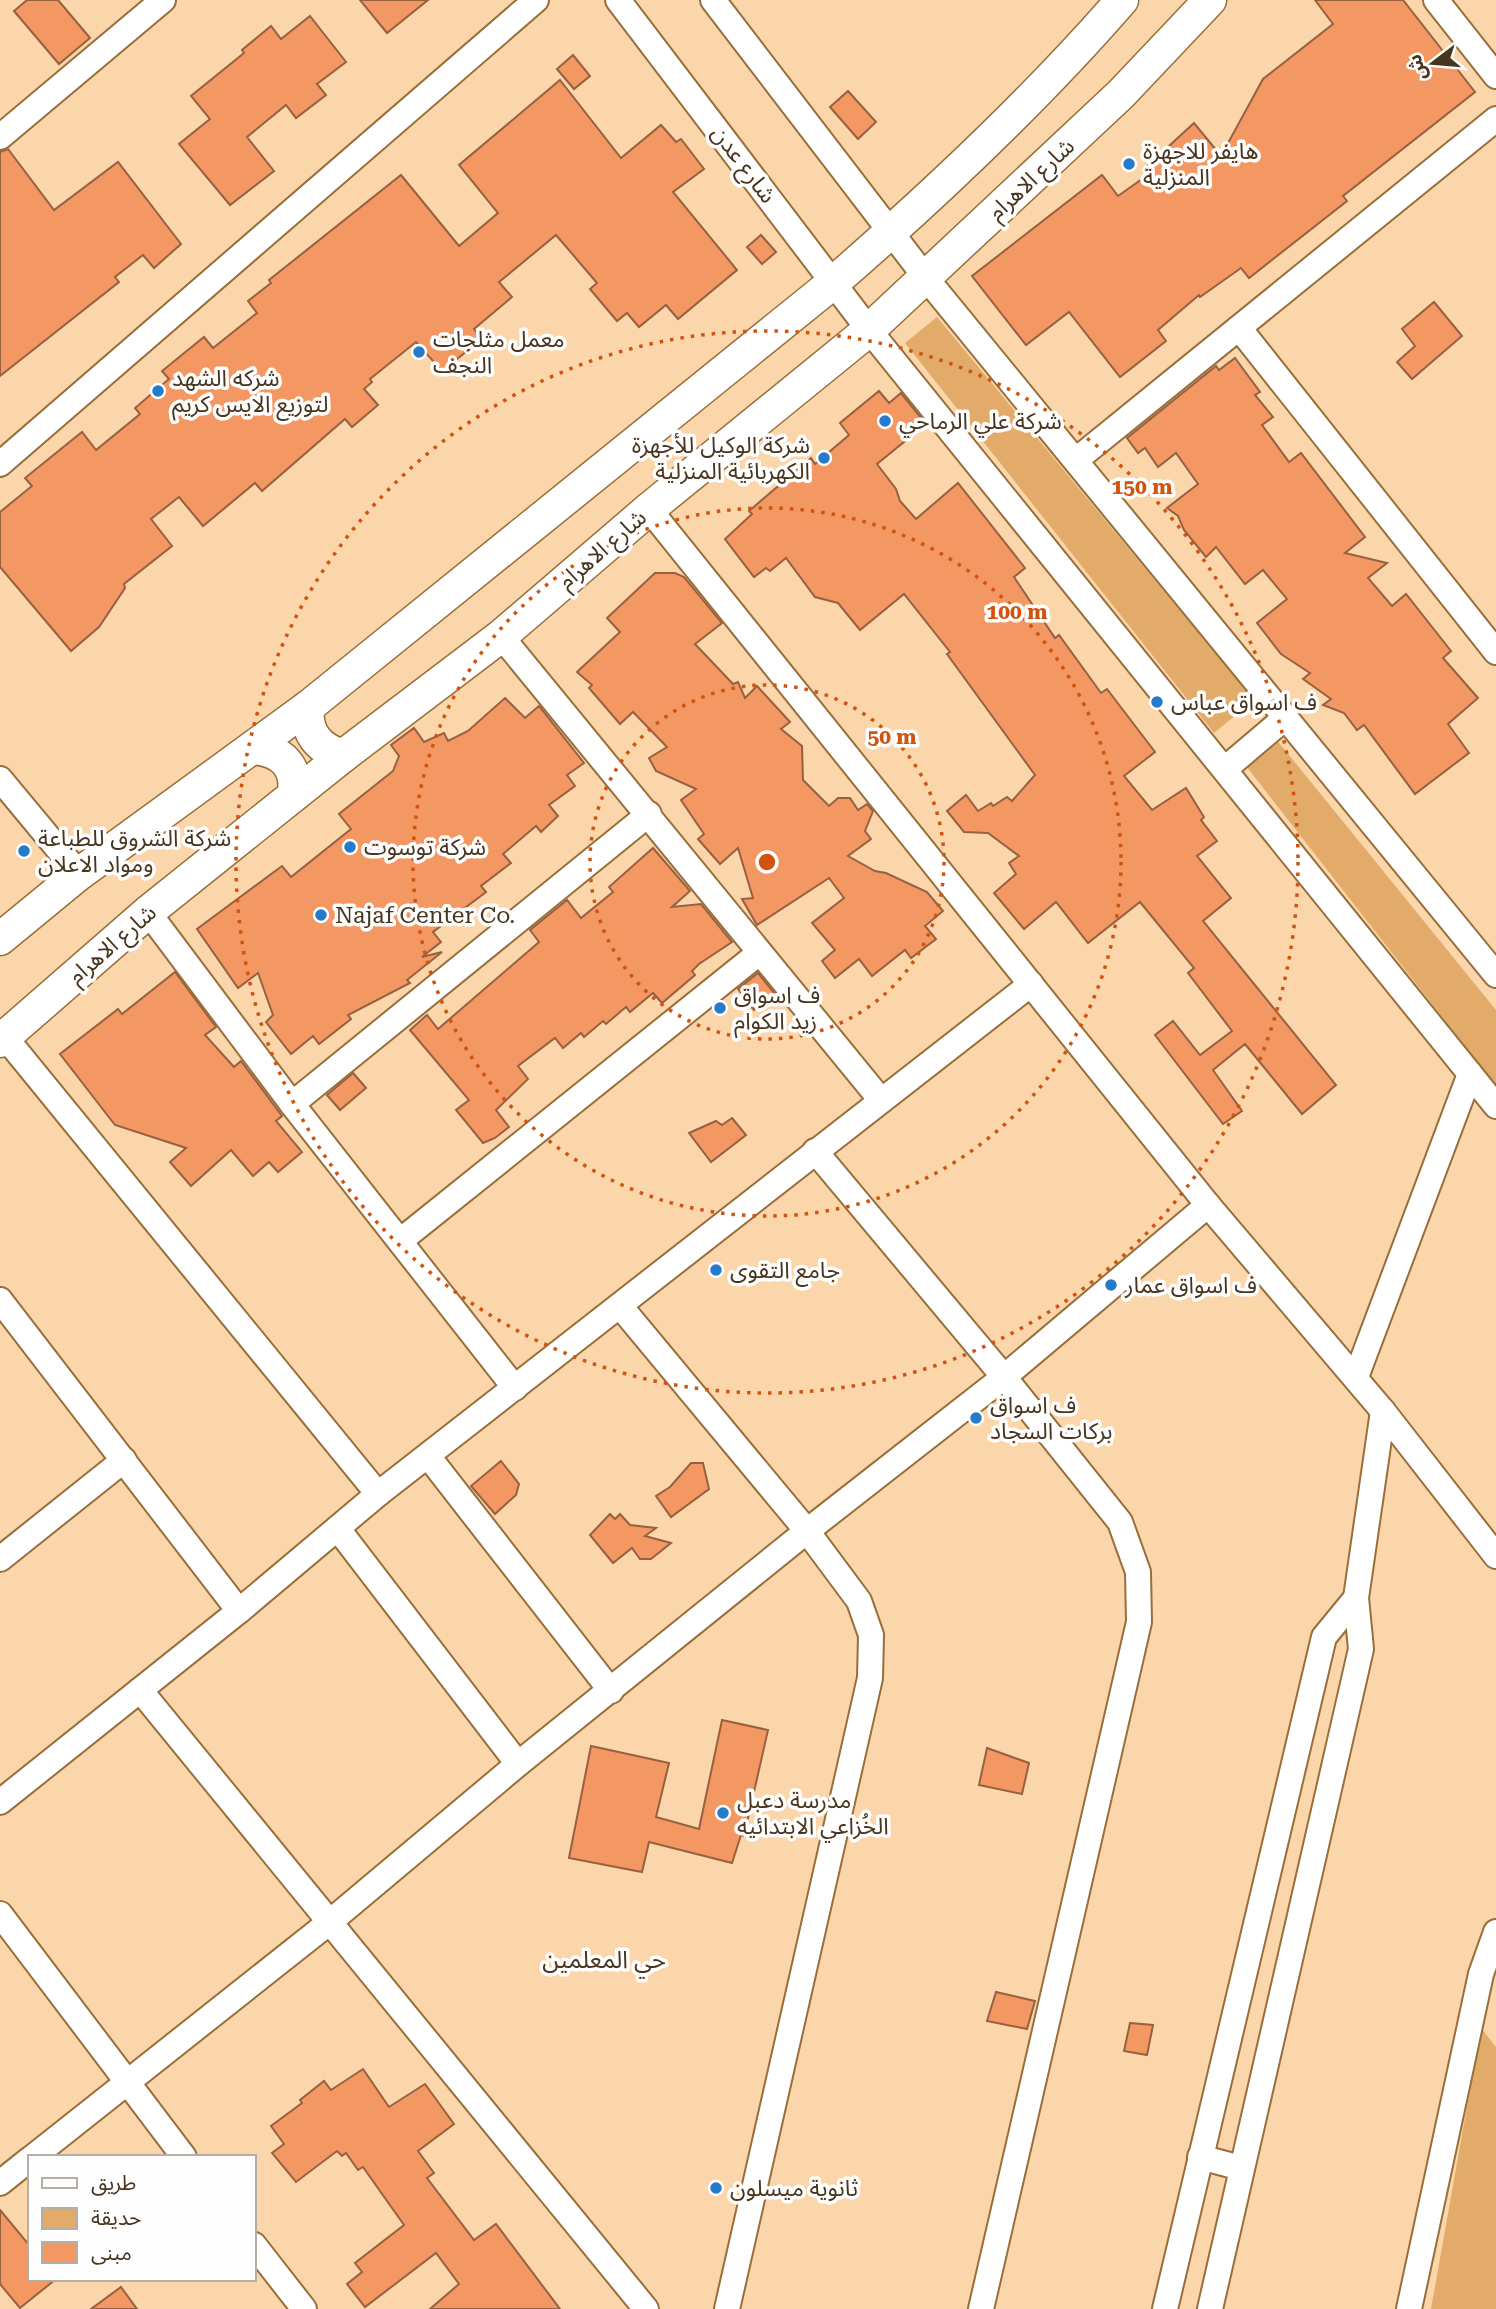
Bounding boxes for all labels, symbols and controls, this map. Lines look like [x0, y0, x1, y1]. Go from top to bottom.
north arrow [1398, 28, 1468, 98]
text: ش [1402, 52, 1432, 83]
street label: شارع عدن [703, 120, 782, 210]
street label: شارع الاهرام [983, 133, 1083, 229]
place label: هايفر للاجهزة المنزلية [1143, 138, 1259, 191]
marker: هايفر للاجهزة المنزلية [1121, 156, 1137, 172]
place label: معمل مثلجات النجف [433, 326, 565, 379]
marker: معمل مثلجات النجف [411, 344, 427, 360]
place label: شركه الشهد لتوزيع الايس كريم [172, 365, 329, 421]
marker: شركه الشهد لتوزيع الايس كريم [150, 383, 166, 399]
place label: شركة علي الرماحي [899, 408, 1062, 438]
marker: شركة علي الرماحي [877, 413, 893, 429]
place label: شركة الوكيل للأجهزة الكهربائية المنزلية [632, 432, 810, 485]
marker: شركة الوكيل للأجهزة الكهربائية المنزلية [816, 450, 832, 466]
text: 150 m [1112, 475, 1172, 499]
street label: شارع الاهرام [553, 504, 655, 598]
text: 100 m [987, 600, 1047, 624]
place label: ف اسواق عباس [1171, 689, 1317, 716]
marker: ف اسواق عباس [1149, 694, 1165, 710]
text: 50 m [867, 725, 917, 749]
place label: شركة الشروق للطباعة ومواد الاعلان [38, 825, 231, 878]
place label: شركة توسوت [364, 834, 486, 861]
marker: شركة توسوت [342, 839, 358, 855]
marker: شركة الشروق للطباعة ومواد الاعلان [16, 843, 32, 859]
centre of rings [755, 850, 779, 874]
street label: شارع الاهرام [63, 899, 165, 993]
place label: Najaf Center Co. [335, 902, 515, 929]
marker: Najaf Center Co. [313, 907, 329, 923]
place label: ف اسواق زيد الكوام [734, 982, 820, 1039]
marker: ف اسواق زيد الكوام [712, 1000, 728, 1016]
place label: جامع التقوى [730, 1257, 840, 1287]
marker: جامع التقوى [708, 1262, 724, 1278]
place label: ف اسواق عمار [1124, 1272, 1257, 1299]
marker: ف اسواق عمار [1103, 1277, 1119, 1293]
place label: ف اسواق بركات السجاد [990, 1392, 1113, 1445]
marker: ف اسواق بركات السجاد [968, 1410, 984, 1426]
place label: مدرسة دعبل الخُزاعي الابتدائيه [737, 1787, 889, 1843]
marker: مدرسة دعبل الخُزاعي الابتدائيه [715, 1805, 731, 1821]
district label: حي المعلمین [542, 1946, 666, 1979]
legend [28, 2155, 256, 2281]
text: طريق [91, 2171, 136, 2196]
place label: ثانوية ميسلون [730, 2175, 858, 2202]
marker: ثانوية ميسلون [708, 2180, 724, 2196]
text: حديقة [91, 2206, 141, 2230]
text: مبنى [91, 2241, 132, 2265]

